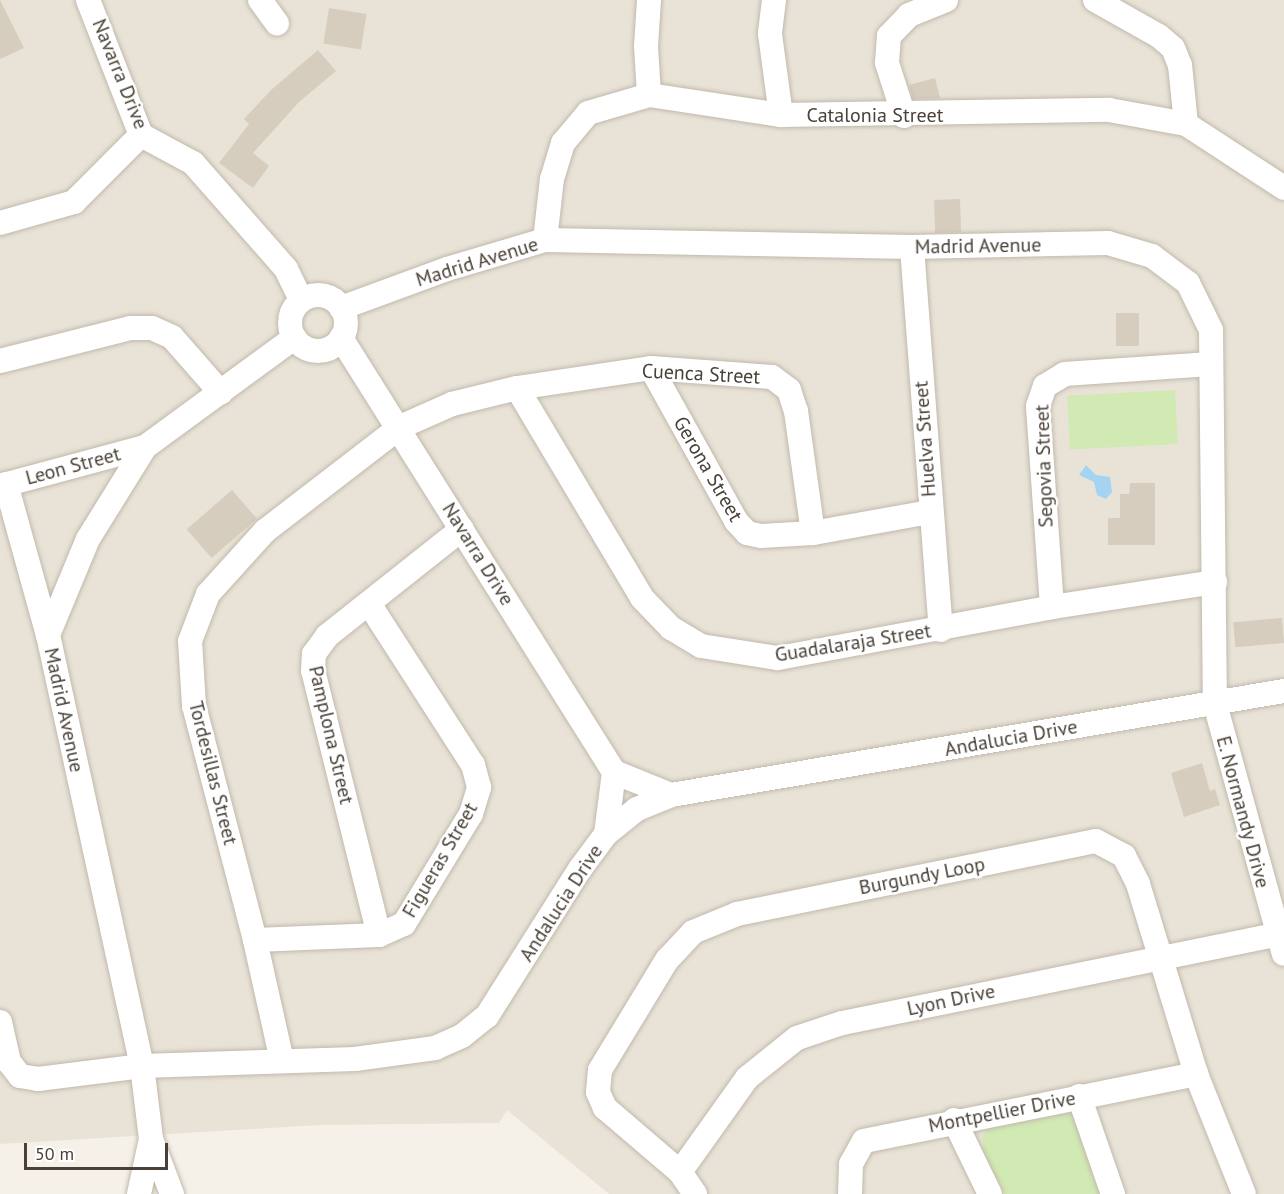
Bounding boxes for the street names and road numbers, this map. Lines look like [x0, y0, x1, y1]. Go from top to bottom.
street label: Navarra Drive [87, 15, 153, 133]
street label: Catalonia Street [807, 103, 943, 127]
street label: Madrid Avenue [413, 232, 541, 292]
street label: Madrid Avenue [914, 233, 1042, 259]
street label: Cuenca Street [641, 359, 761, 389]
street label: Huelva Street [909, 380, 941, 498]
street label: Segovia Street [1030, 404, 1058, 528]
street label: Gerona Street [668, 412, 748, 526]
street label: Leon Street [23, 442, 123, 490]
street label: Navarra Drive [437, 498, 519, 610]
street label: Guadalaraja Street [773, 619, 933, 667]
street label: Madrid Avenue [39, 645, 89, 775]
street label: Pamplona Street [303, 663, 359, 807]
street label: Tordesillas Street [184, 699, 242, 847]
street label: Andalucia Drive [943, 715, 1079, 761]
street label: E. Normandy Drive [1211, 732, 1275, 892]
street label: Figueras Street [397, 798, 483, 922]
street label: Andalucia Drive [514, 840, 608, 966]
street label: Burgundy Loop [857, 852, 987, 900]
street label: Lyon Drive [905, 979, 997, 1021]
street label: Montpellier Drive [926, 1086, 1078, 1138]

